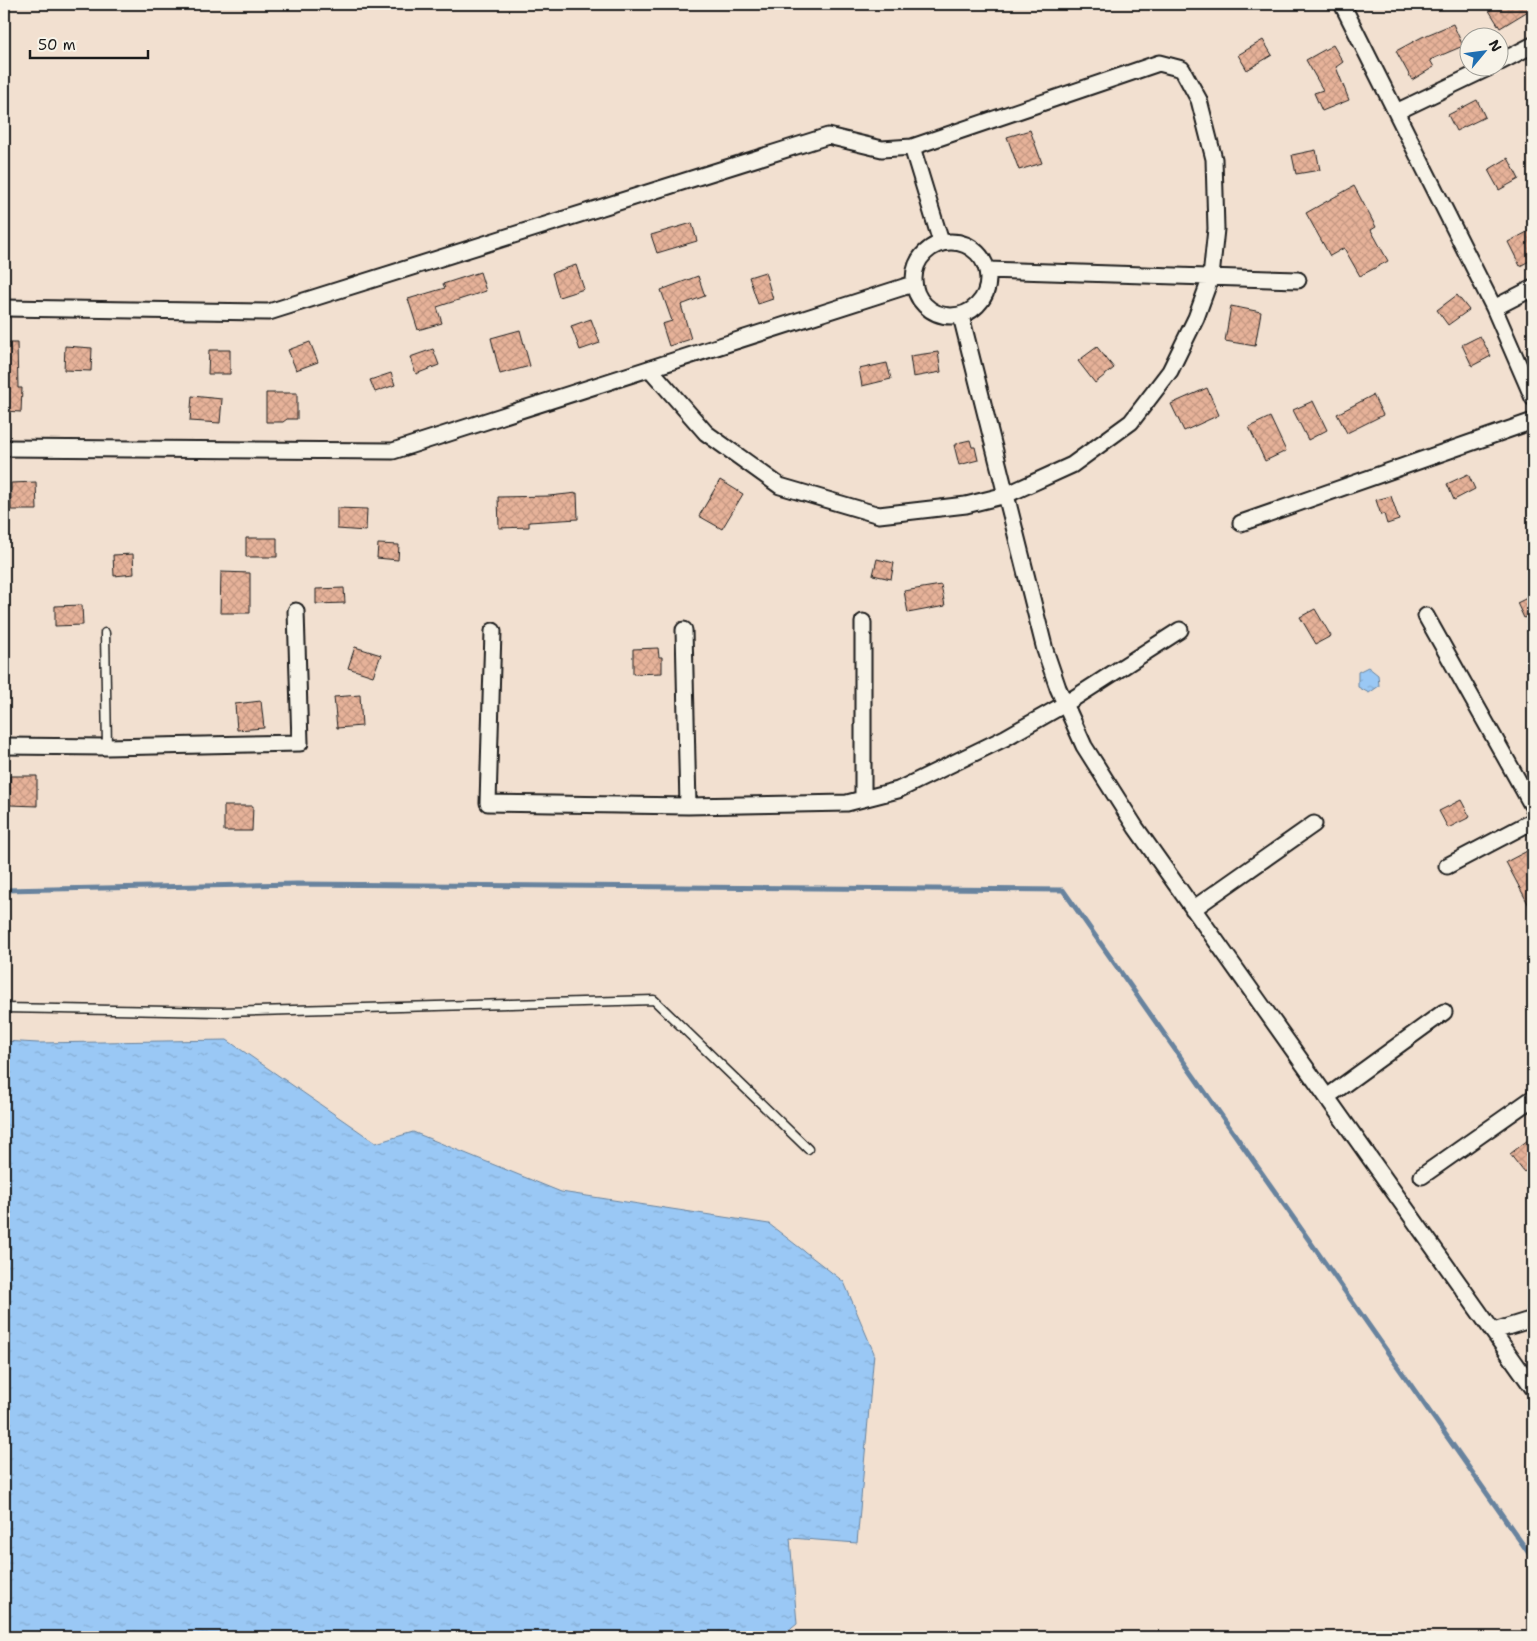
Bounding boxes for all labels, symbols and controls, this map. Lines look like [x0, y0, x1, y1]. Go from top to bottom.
scale bar [30, 28, 148, 60]
north arrow [1460, 28, 1510, 78]
text: 50 m [38, 35, 76, 55]
text: N [1485, 36, 1506, 55]

